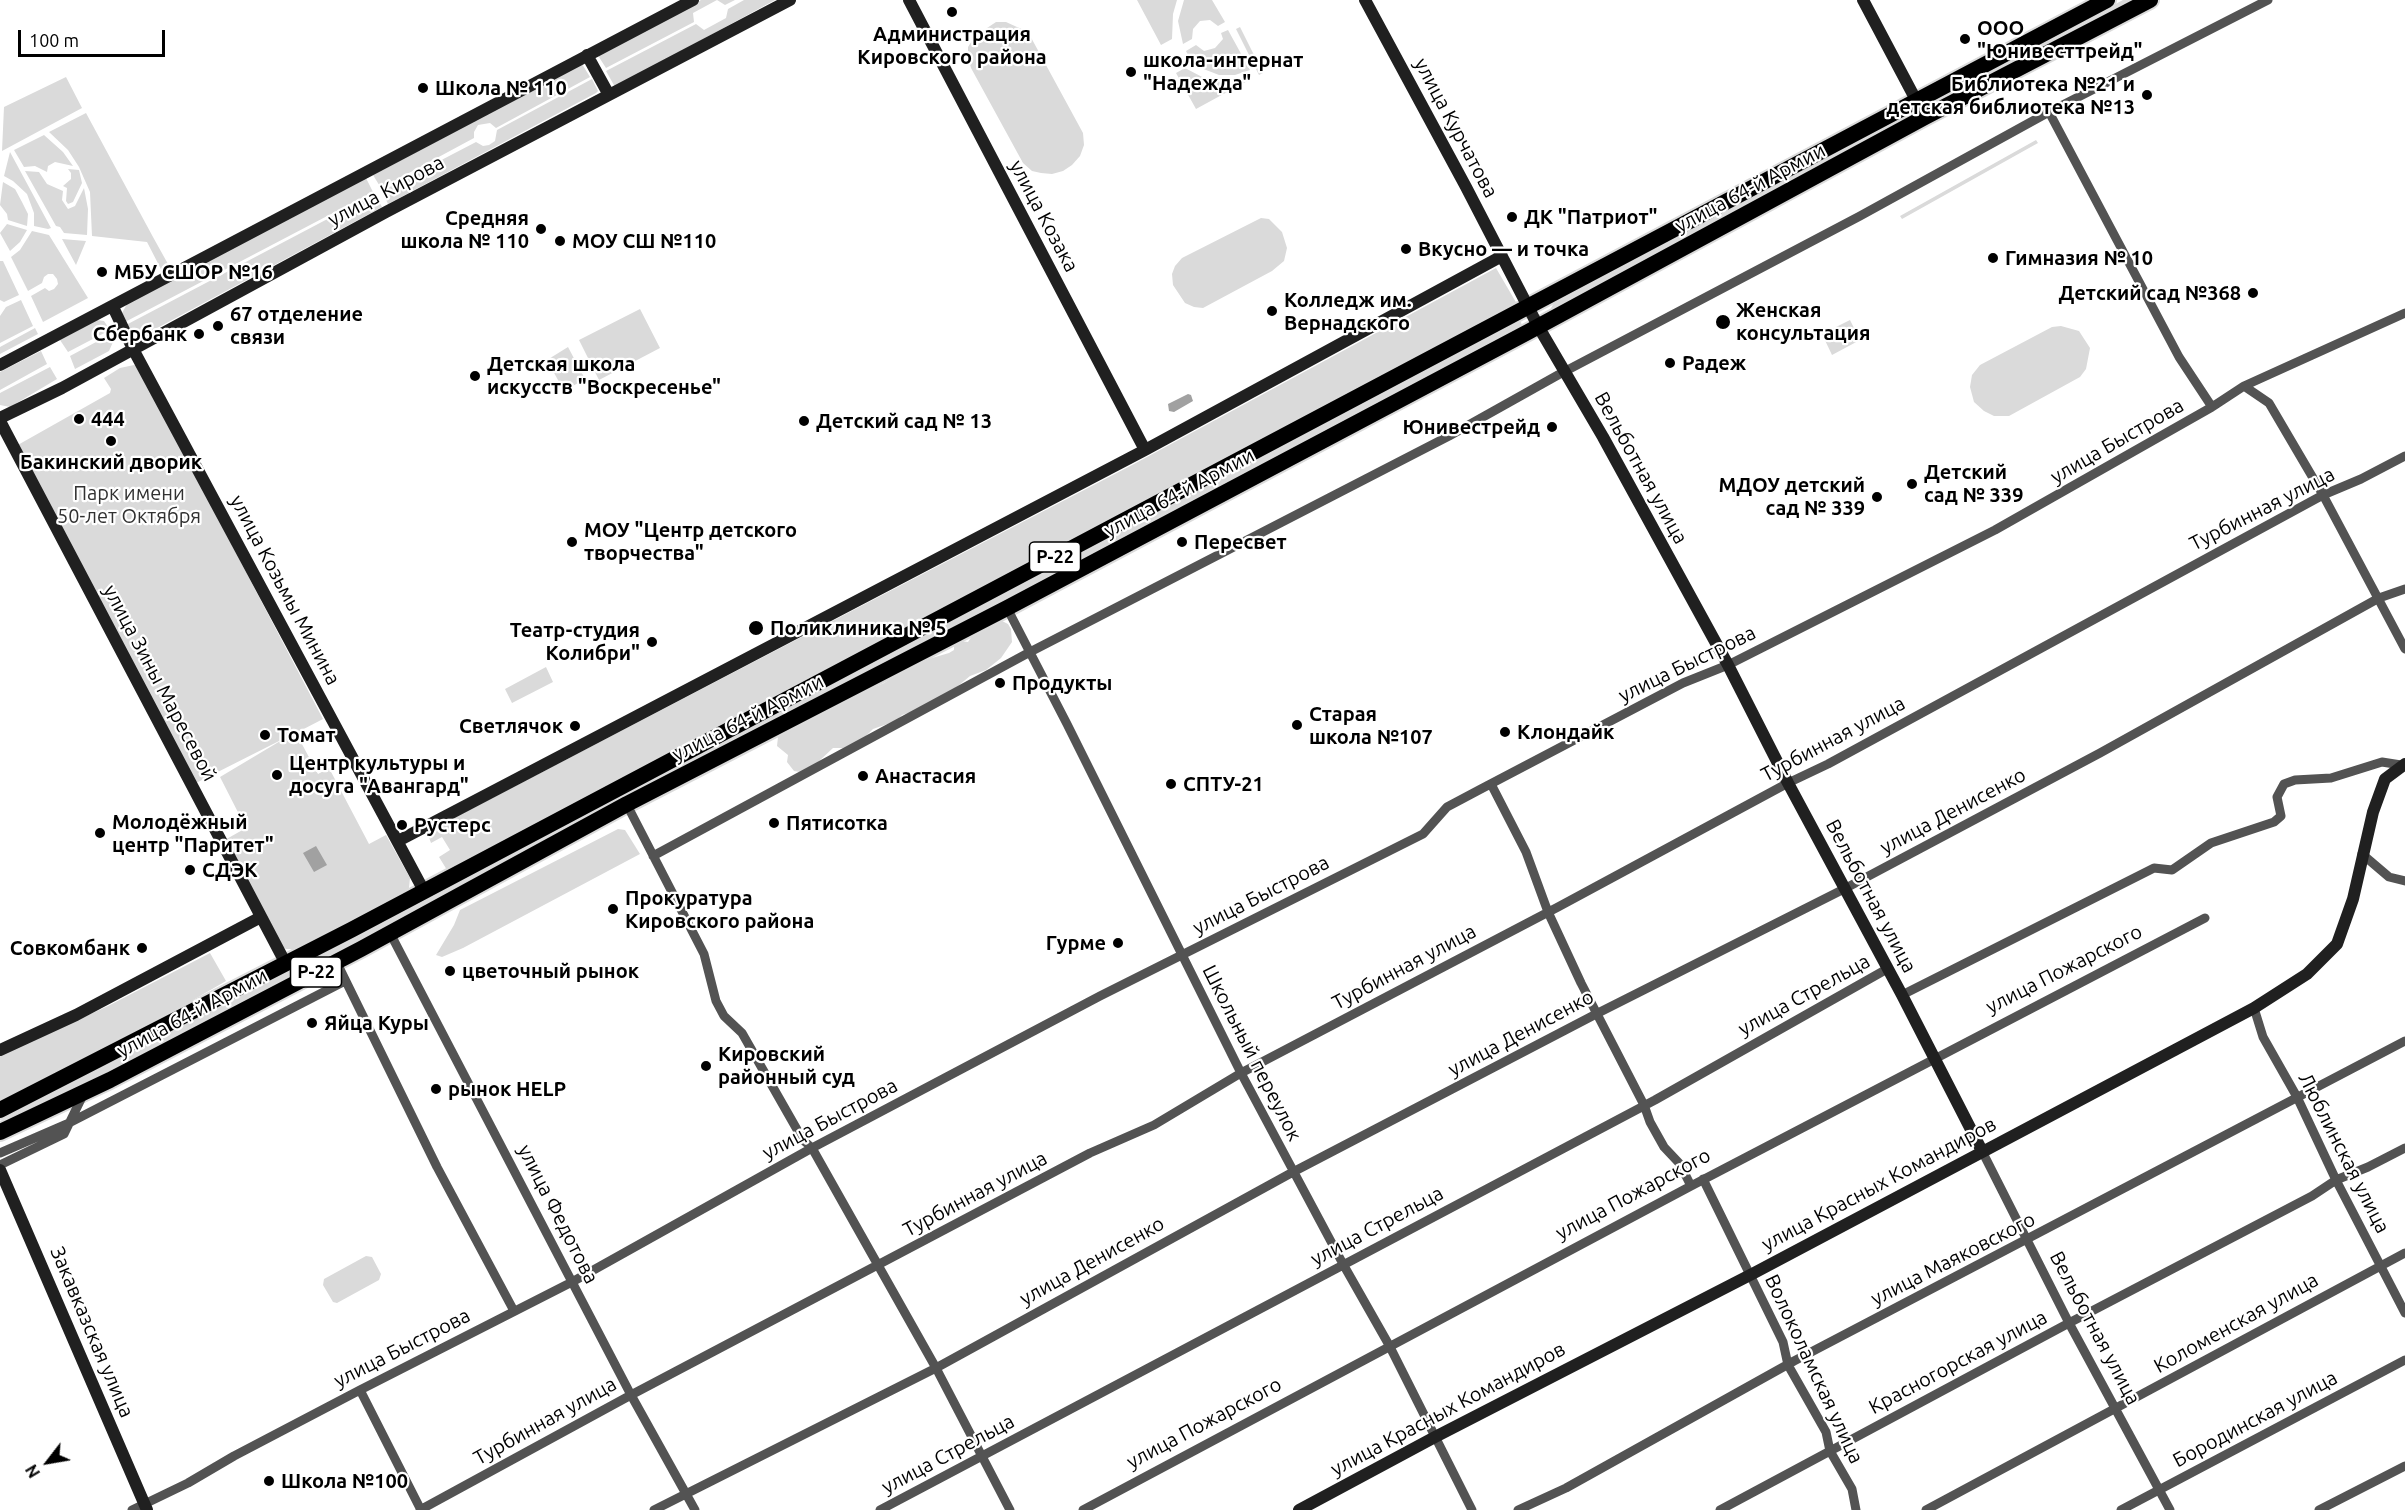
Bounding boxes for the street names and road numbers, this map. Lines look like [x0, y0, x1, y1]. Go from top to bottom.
street label: улица Курчатова [1409, 54, 1503, 202]
street label: улица 64-й Армии [1671, 138, 1829, 238]
street label: улица Кирова [324, 150, 448, 232]
street label: улица Козака [1004, 156, 1084, 276]
street label: Вельботная улица [1589, 388, 1693, 548]
street label: улица Быстрова [2046, 393, 2188, 489]
street label: улица 64-й Армии [1100, 443, 1258, 543]
street label: Турбинная улица [2185, 462, 2339, 556]
street label: улица Козьмы Минина [225, 491, 345, 689]
road number: Р-22 [1030, 542, 1080, 572]
street label: улица Зины Маресевой [98, 581, 222, 785]
street label: улица Быстрова [1614, 620, 1760, 708]
street label: улица 64-й Армии [668, 669, 828, 767]
street label: Турбинная улица [1757, 691, 1909, 787]
street label: улица Денисенко [1876, 763, 2030, 859]
street label: Вельботная улица [1820, 815, 1922, 977]
street label: улица Быстрова [1189, 850, 1333, 940]
street label: Турбинная улица [1328, 919, 1480, 1015]
street label: улица Пожарского [1982, 919, 2146, 1019]
street label: улица Стрельца [1734, 949, 1874, 1041]
road number: Р-22 [290, 957, 342, 987]
street label: Школьный переулок [1197, 961, 1307, 1145]
street label: улица 64-й Армии [113, 963, 271, 1063]
street label: улица Денисенко [1444, 985, 1598, 1081]
street label: Люблинская улица [2293, 1069, 2395, 1237]
street label: улица Быстрова [758, 1073, 902, 1165]
street label: улица Красных Командиров [1758, 1112, 2000, 1256]
street label: улица Федотова [513, 1140, 603, 1288]
street label: улица Пожарского [1551, 1143, 1715, 1245]
street label: Турбинная улица [899, 1146, 1051, 1242]
street label: улица Стрельца [1307, 1181, 1447, 1271]
street label: улица Маяковского [1867, 1207, 2039, 1311]
street label: улица Денисенко [1016, 1211, 1168, 1311]
street label: Закавказская улица [45, 1243, 139, 1421]
street label: Вельботная улица [2044, 1247, 2146, 1409]
street label: Коломенская улица [2150, 1268, 2322, 1378]
street label: Волоколамская улица [1760, 1271, 1868, 1467]
street label: улица Быстрова [330, 1303, 474, 1393]
street label: Красногорская улица [1865, 1305, 2051, 1419]
street label: улица Красных Командиров [1327, 1337, 1569, 1481]
street label: Бородинская улица [2169, 1366, 2341, 1472]
street label: Турбинная улица [469, 1372, 621, 1470]
street label: улица Пожарского [1122, 1372, 1286, 1474]
street label: улица Стрельца [878, 1409, 1018, 1499]

